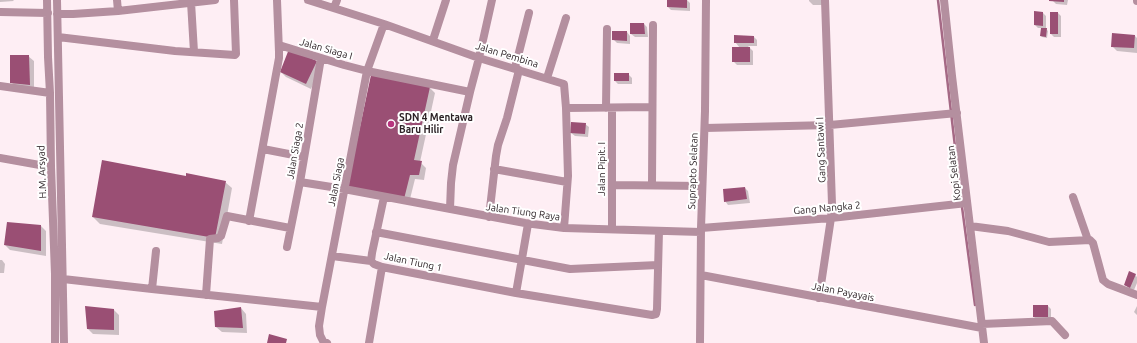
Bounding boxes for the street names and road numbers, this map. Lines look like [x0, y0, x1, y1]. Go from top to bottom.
street label: Jalan Siaga I [298, 36, 354, 62]
street label: Jalan Pembina [474, 40, 540, 70]
street label: Gang Santawi I [814, 117, 828, 183]
street label: Jalan Siaga 2 [284, 122, 306, 180]
street label: Suprapto Selatan [686, 132, 700, 210]
street label: Jalan Pipit. I [596, 142, 608, 196]
street label: H.M. Arsyad [35, 145, 49, 199]
street label: Kopi Selatan [945, 145, 963, 201]
street label: Jalan Siaga [325, 157, 347, 207]
street label: Gang Nangka 2 [793, 199, 861, 217]
street label: Jalan Tiung Raya [485, 201, 561, 223]
street label: Jalan Tiung 1 [383, 250, 443, 274]
street label: Jalan Payayais [811, 280, 875, 304]

